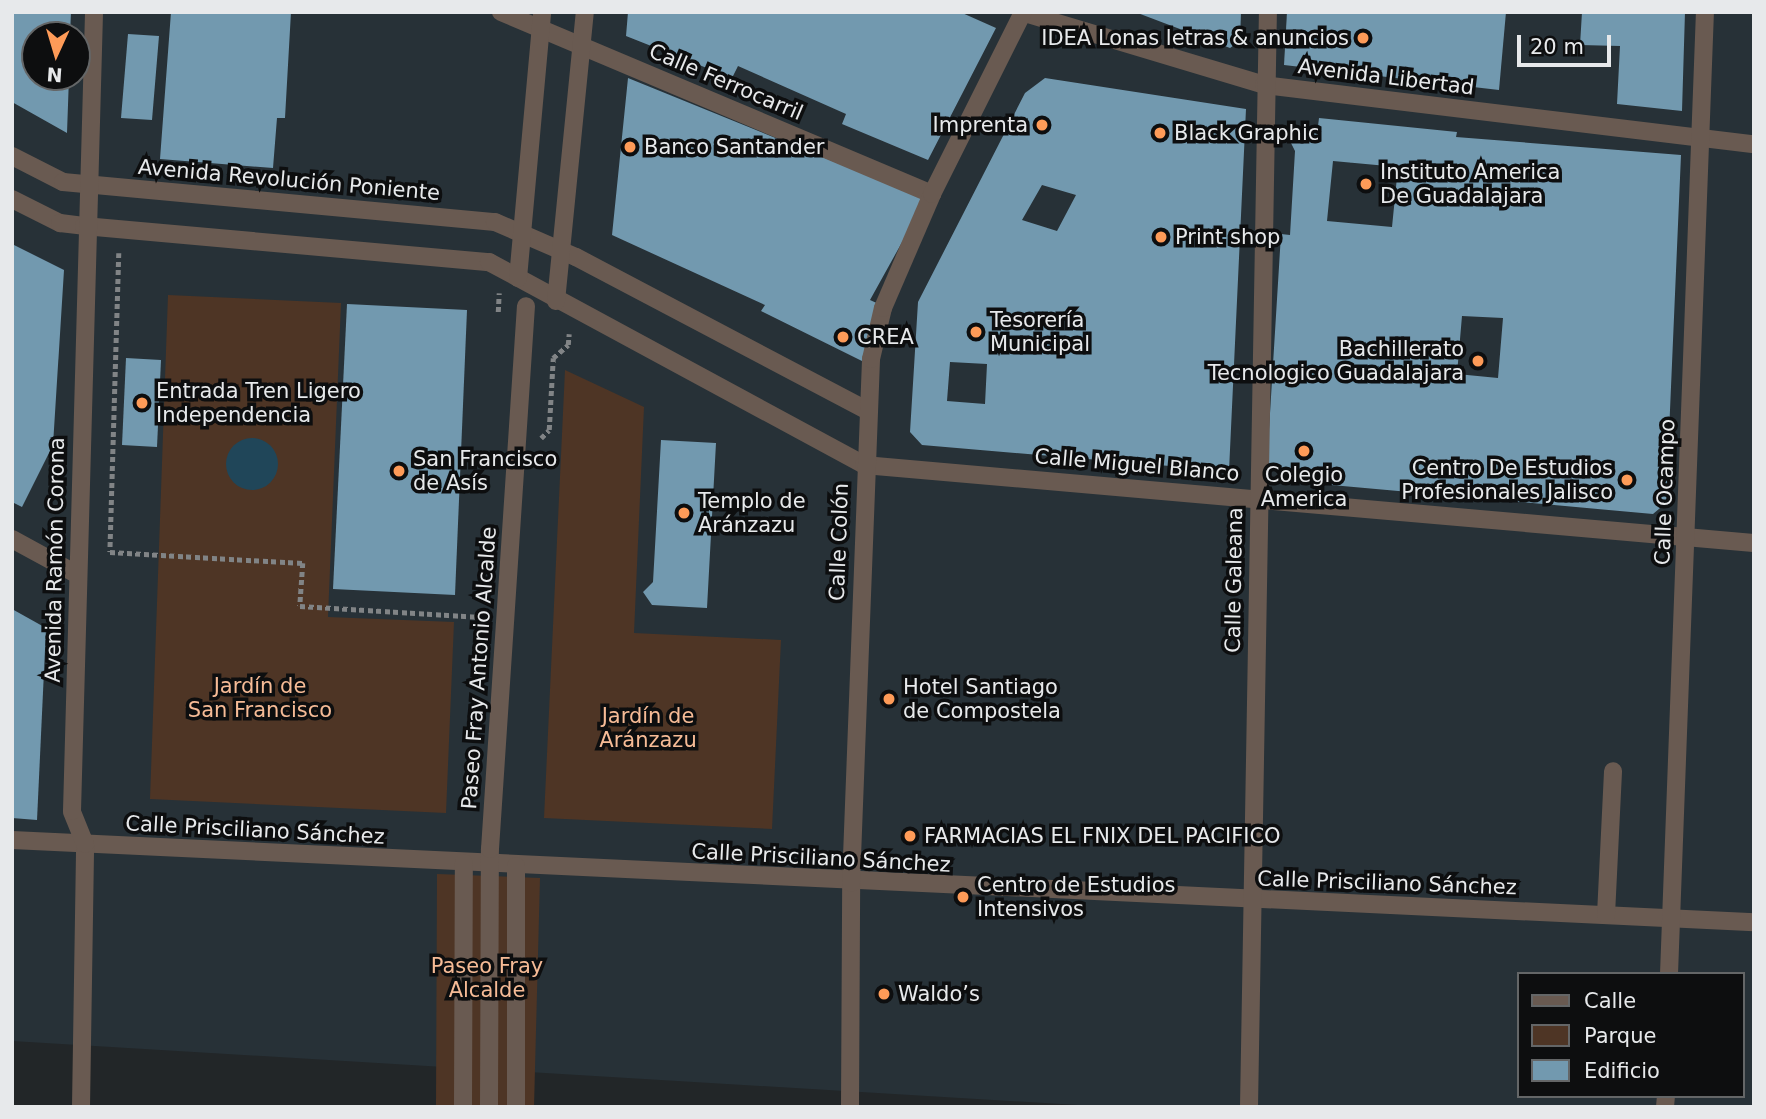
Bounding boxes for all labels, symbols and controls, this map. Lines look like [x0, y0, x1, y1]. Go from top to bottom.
north arrow [21, 21, 91, 91]
scale bar [1521, 21, 1616, 65]
place label: IDEA Lonas letras & anuncios [1041, 25, 1349, 51]
marker: IDEA Lonas letras & anuncios [1355, 30, 1371, 46]
text: 20 m [1530, 35, 1584, 59]
street label: Calle Ferrocarril [645, 38, 807, 126]
street label: Avenida Libertad [1296, 54, 1476, 100]
text: N [46, 63, 63, 86]
place label: Imprenta [933, 112, 1028, 138]
marker: Imprenta [1034, 117, 1050, 133]
place label: Black Graphic [1174, 120, 1319, 146]
marker: Black Graphic [1152, 125, 1168, 141]
place label: Banco Santander [644, 134, 824, 160]
marker: Banco Santander [622, 139, 638, 155]
street label: Avenida Revolución Poniente [137, 154, 441, 206]
place label: Instituto America De Guadalajara [1380, 159, 1560, 209]
marker: Instituto America De Guadalajara [1358, 176, 1374, 192]
place label: Print shop [1175, 224, 1280, 250]
marker: Print shop [1153, 229, 1169, 245]
place label: Tesorería Municipal [990, 307, 1090, 357]
place label: CREA [857, 324, 914, 350]
marker: Tesorería Municipal [968, 324, 984, 340]
marker: CREA [835, 329, 851, 345]
place label: Bachillerato Tecnologico Guadalajara [1208, 336, 1464, 386]
marker: Bachillerato Tecnologico Guadalajara [1470, 353, 1486, 369]
place label: Entrada Tren Ligero Independencia [156, 378, 361, 428]
marker: Entrada Tren Ligero Independencia [134, 395, 150, 411]
street label: Calle Ocampo [1650, 418, 1680, 566]
street label: Avenida Ramón Corona [40, 437, 70, 683]
street label: Calle Miguel Blanco [1033, 443, 1241, 487]
marker: Colegio America [1296, 443, 1312, 459]
place label: San Francisco de Asís [413, 446, 557, 496]
place label: Centro De Estudios Profesionales Jalisco [1401, 455, 1613, 505]
place label: Colegio America [1261, 462, 1347, 512]
marker: San Francisco de Asís [391, 463, 407, 479]
marker: Centro De Estudios Profesionales Jalisco [1619, 472, 1635, 488]
street label: Calle Colón [824, 482, 854, 602]
place label: Templo de Aránzazu [698, 488, 806, 538]
marker: Templo de Aránzazu [676, 505, 692, 521]
street label: Calle Galeana [1220, 507, 1248, 653]
street label: Paseo Fray Antonio Alcalde [457, 526, 501, 810]
park label: Jardín de San Francisco [188, 673, 332, 723]
place label: Hotel Santiago de Compostela [903, 674, 1061, 724]
marker: Hotel Santiago de Compostela [881, 691, 897, 707]
park label: Jardín de Aránzazu [599, 703, 697, 753]
street label: Calle Prisciliano Sánchez [125, 811, 385, 849]
place label: FARMACIAS EL FNIX DEL PACIFICO [924, 823, 1281, 849]
marker: FARMACIAS EL FNIX DEL PACIFICO [902, 828, 918, 844]
street label: Calle Prisciliano Sánchez [691, 839, 951, 877]
street label: Calle Prisciliano Sánchez [1257, 866, 1517, 900]
place label: Centro de Estudios Intensivos [977, 872, 1175, 922]
marker: Centro de Estudios Intensivos [955, 889, 971, 905]
park label: Paseo Fray Alcalde [431, 953, 543, 1003]
legend [1518, 972, 1745, 1098]
place label: Waldo’s [898, 981, 980, 1007]
marker: Waldo’s [876, 986, 892, 1002]
text: Calle [1584, 989, 1636, 1013]
text: Parque [1584, 1024, 1656, 1048]
text: Edificio [1584, 1059, 1660, 1083]

